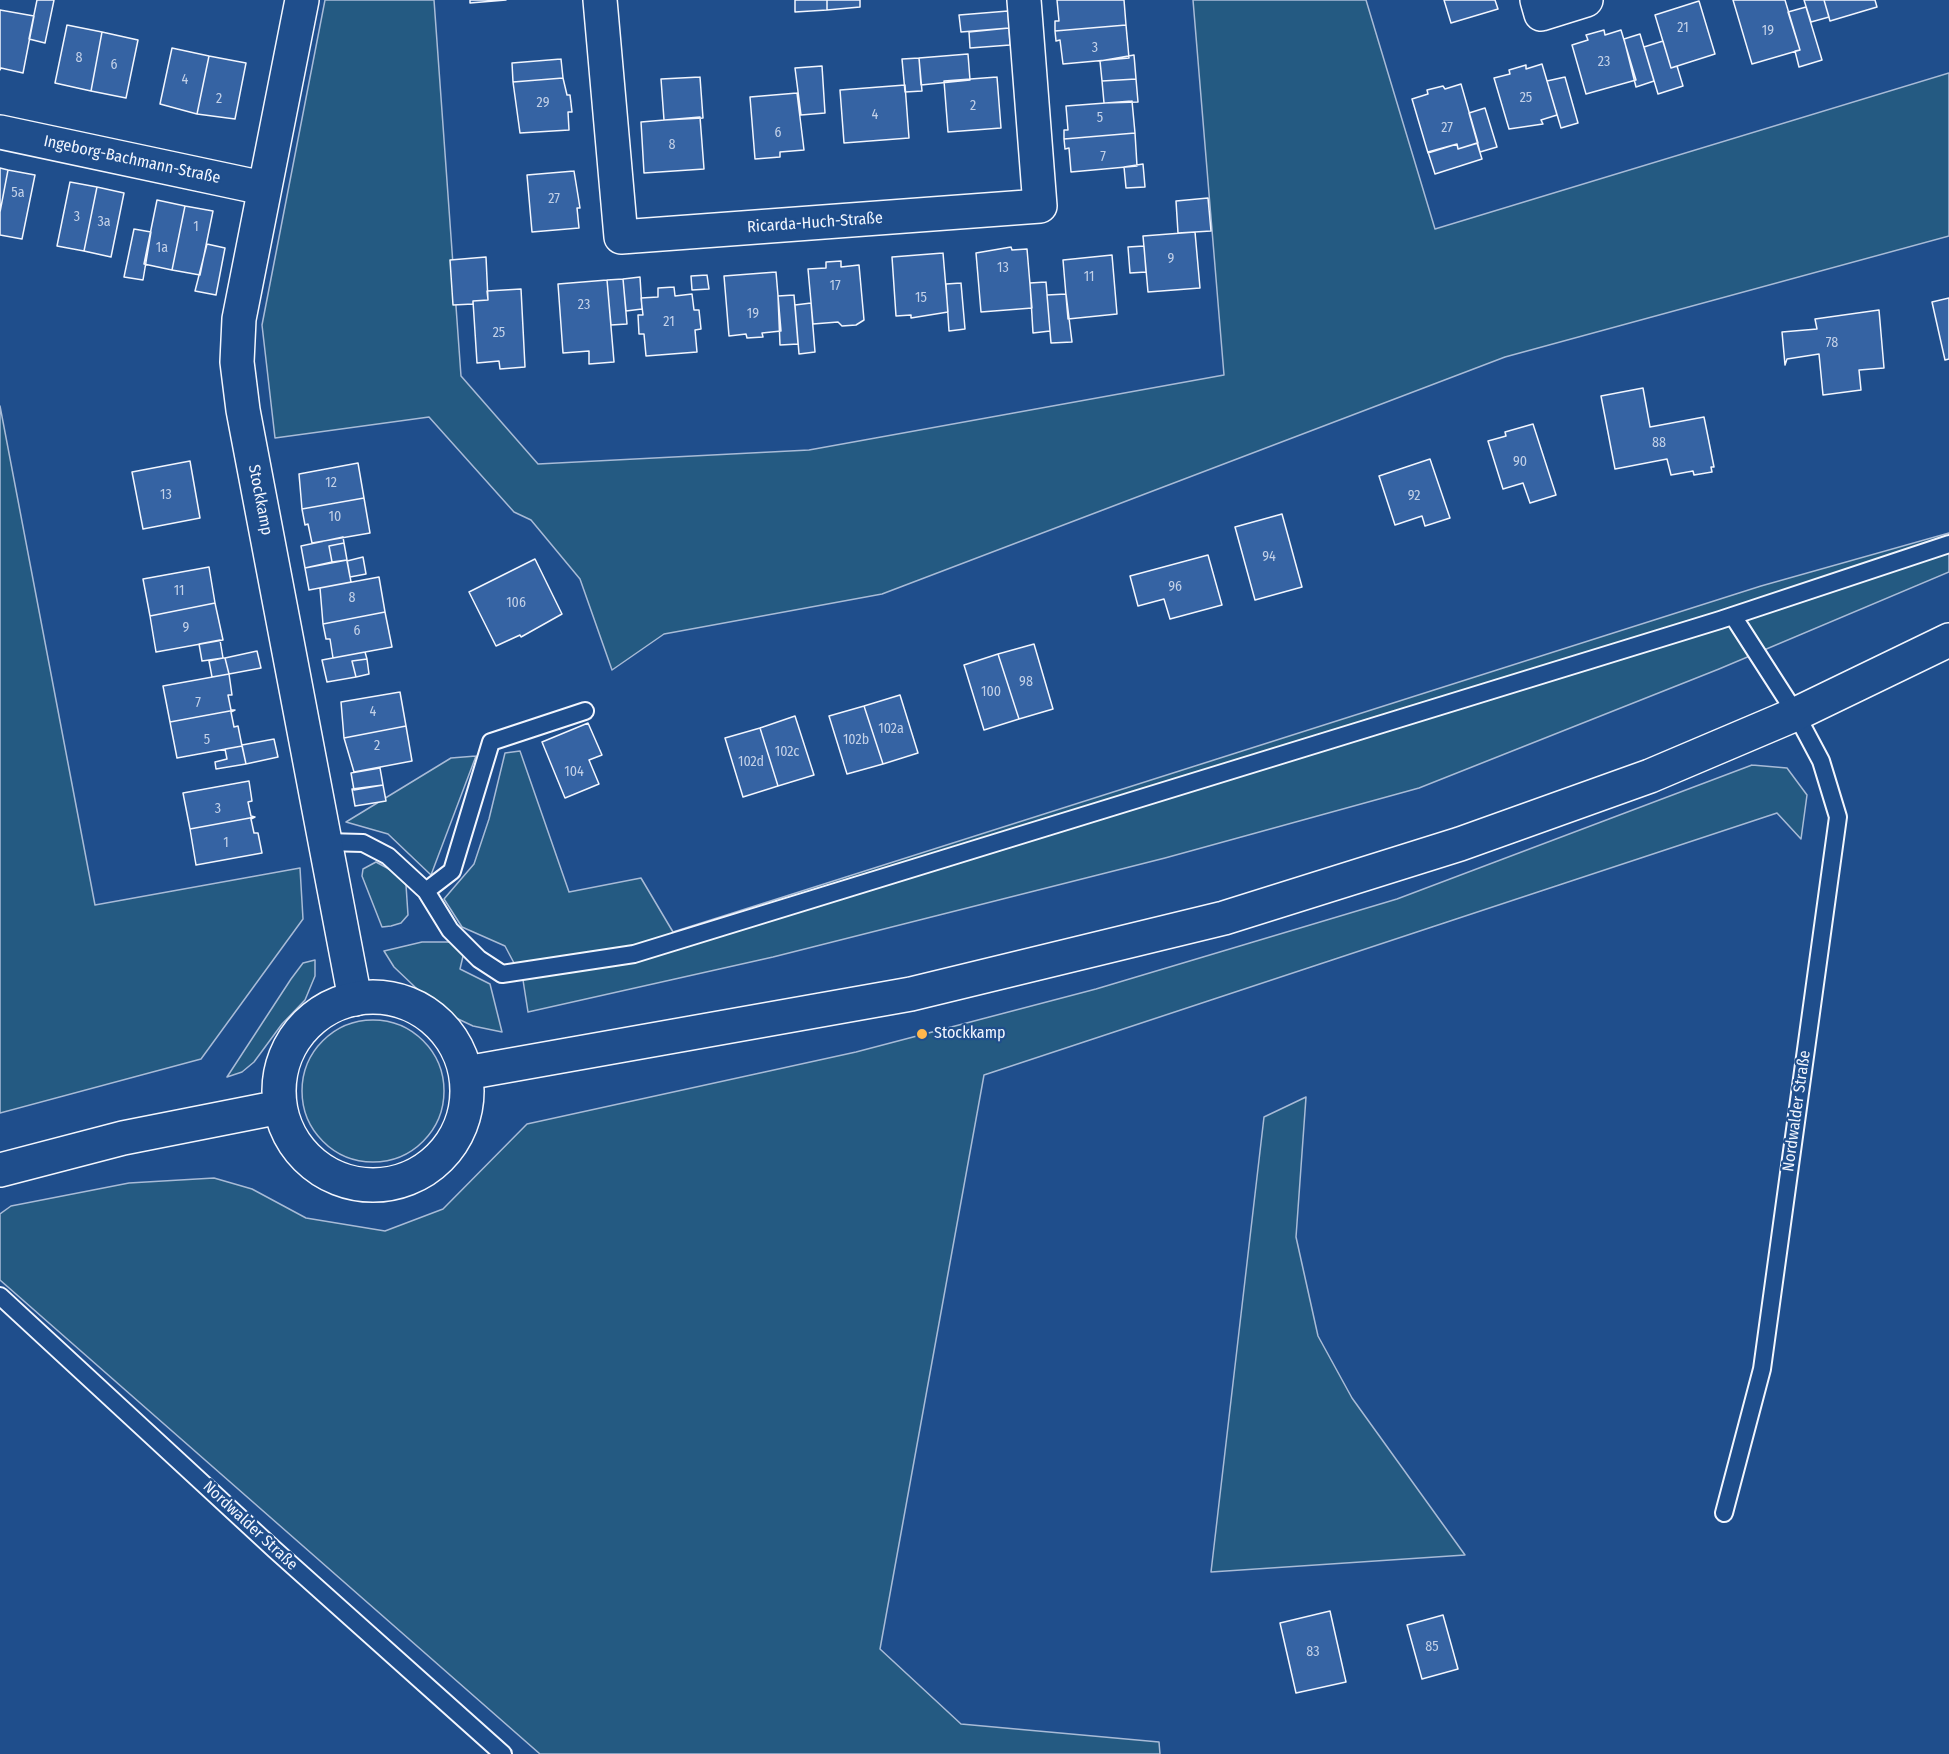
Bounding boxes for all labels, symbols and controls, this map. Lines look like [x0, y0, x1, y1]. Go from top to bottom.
house number: 21 [1677, 20, 1689, 36]
house number: 19 [1762, 23, 1774, 39]
house number: 3 [1092, 40, 1098, 56]
house number: 8 [76, 50, 82, 66]
house number: 23 [1598, 54, 1610, 70]
house number: 6 [111, 57, 117, 73]
house number: 4 [182, 72, 188, 88]
house number: 25 [1520, 90, 1532, 106]
house number: 2 [216, 91, 222, 107]
house number: 29 [537, 95, 549, 111]
house number: 2 [970, 98, 976, 114]
house number: 4 [872, 107, 878, 123]
house number: 5 [1097, 110, 1103, 126]
house number: 27 [1441, 120, 1453, 136]
house number: 6 [775, 125, 781, 141]
street label: Ingeborg-Bachmann-Straße [42, 132, 222, 188]
house number: 8 [669, 137, 675, 153]
house number: 7 [1100, 149, 1106, 165]
house number: 5a [11, 185, 25, 201]
house number: 27 [548, 191, 560, 207]
house number: 3 [74, 209, 80, 225]
street label: Ricarda-Huch-Straße [747, 209, 883, 237]
house number: 3a [97, 214, 111, 230]
house number: 1 [193, 219, 199, 235]
house number: 1a [156, 240, 168, 256]
house number: 9 [1168, 251, 1174, 267]
house number: 13 [997, 260, 1009, 276]
house number: 11 [1084, 269, 1094, 285]
house number: 17 [829, 278, 841, 294]
house number: 15 [915, 290, 927, 306]
house number: 23 [578, 297, 590, 313]
house number: 19 [747, 306, 759, 322]
house number: 21 [663, 314, 675, 330]
house number: 25 [493, 325, 505, 341]
house number: 78 [1826, 335, 1838, 351]
house number: 88 [1652, 435, 1666, 451]
house number: 90 [1513, 454, 1527, 470]
street label: Stockkamp [244, 463, 276, 537]
house number: 12 [325, 475, 337, 491]
house number: 13 [160, 487, 172, 503]
house number: 92 [1408, 488, 1420, 504]
house number: 10 [329, 509, 341, 525]
house number: 94 [1262, 549, 1276, 565]
house number: 96 [1168, 579, 1182, 595]
house number: 11 [174, 583, 184, 599]
house number: 8 [349, 590, 355, 606]
house number: 106 [506, 595, 526, 611]
house number: 9 [183, 620, 189, 636]
house number: 6 [354, 623, 360, 639]
house number: 98 [1019, 674, 1033, 690]
house number: 100 [981, 684, 1001, 700]
house number: 7 [195, 695, 201, 711]
house number: 4 [370, 704, 376, 720]
house number: 102a [878, 721, 904, 737]
house number: 5 [204, 732, 210, 748]
house number: 102b [843, 732, 869, 748]
house number: 2 [374, 738, 380, 754]
house number: 102c [775, 744, 799, 760]
house number: 102d [738, 754, 764, 770]
house number: 104 [564, 764, 584, 780]
house number: 3 [215, 801, 221, 817]
house number: 1 [223, 835, 229, 851]
place label: Stockkamp [934, 1024, 1006, 1044]
marker: Stockkamp [915, 1027, 929, 1041]
street label: Nordwalder Straße [1779, 1049, 1815, 1173]
street label: Nordwalder Straße [199, 1477, 301, 1575]
house number: 85 [1425, 1639, 1439, 1655]
house number: 83 [1306, 1644, 1320, 1660]

